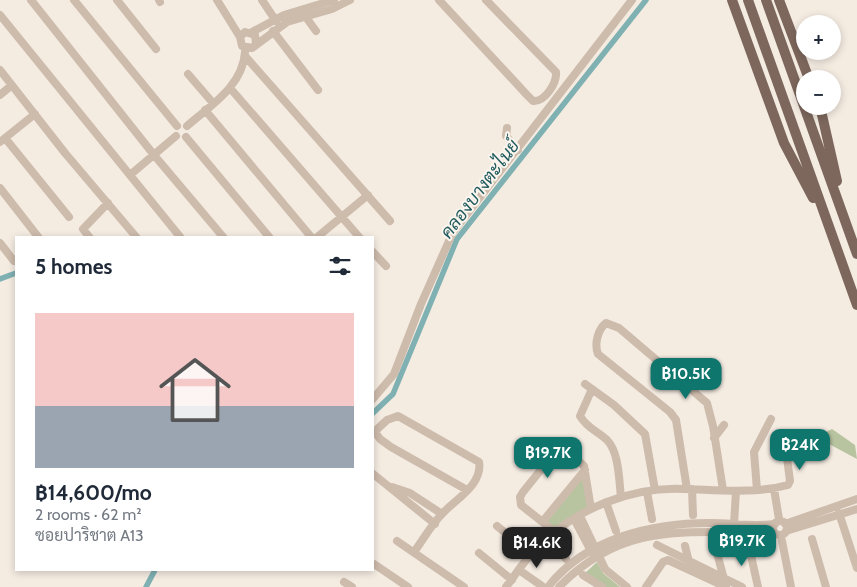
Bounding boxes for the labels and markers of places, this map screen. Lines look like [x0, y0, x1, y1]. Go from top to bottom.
pin: ฿10.5K [645, 358, 727, 400]
pin: ฿24K [770, 428, 830, 471]
pin: ฿19.7K [507, 436, 589, 479]
pin: ฿19.7K [701, 524, 783, 567]
pin: ฿14.6K [496, 526, 578, 569]

